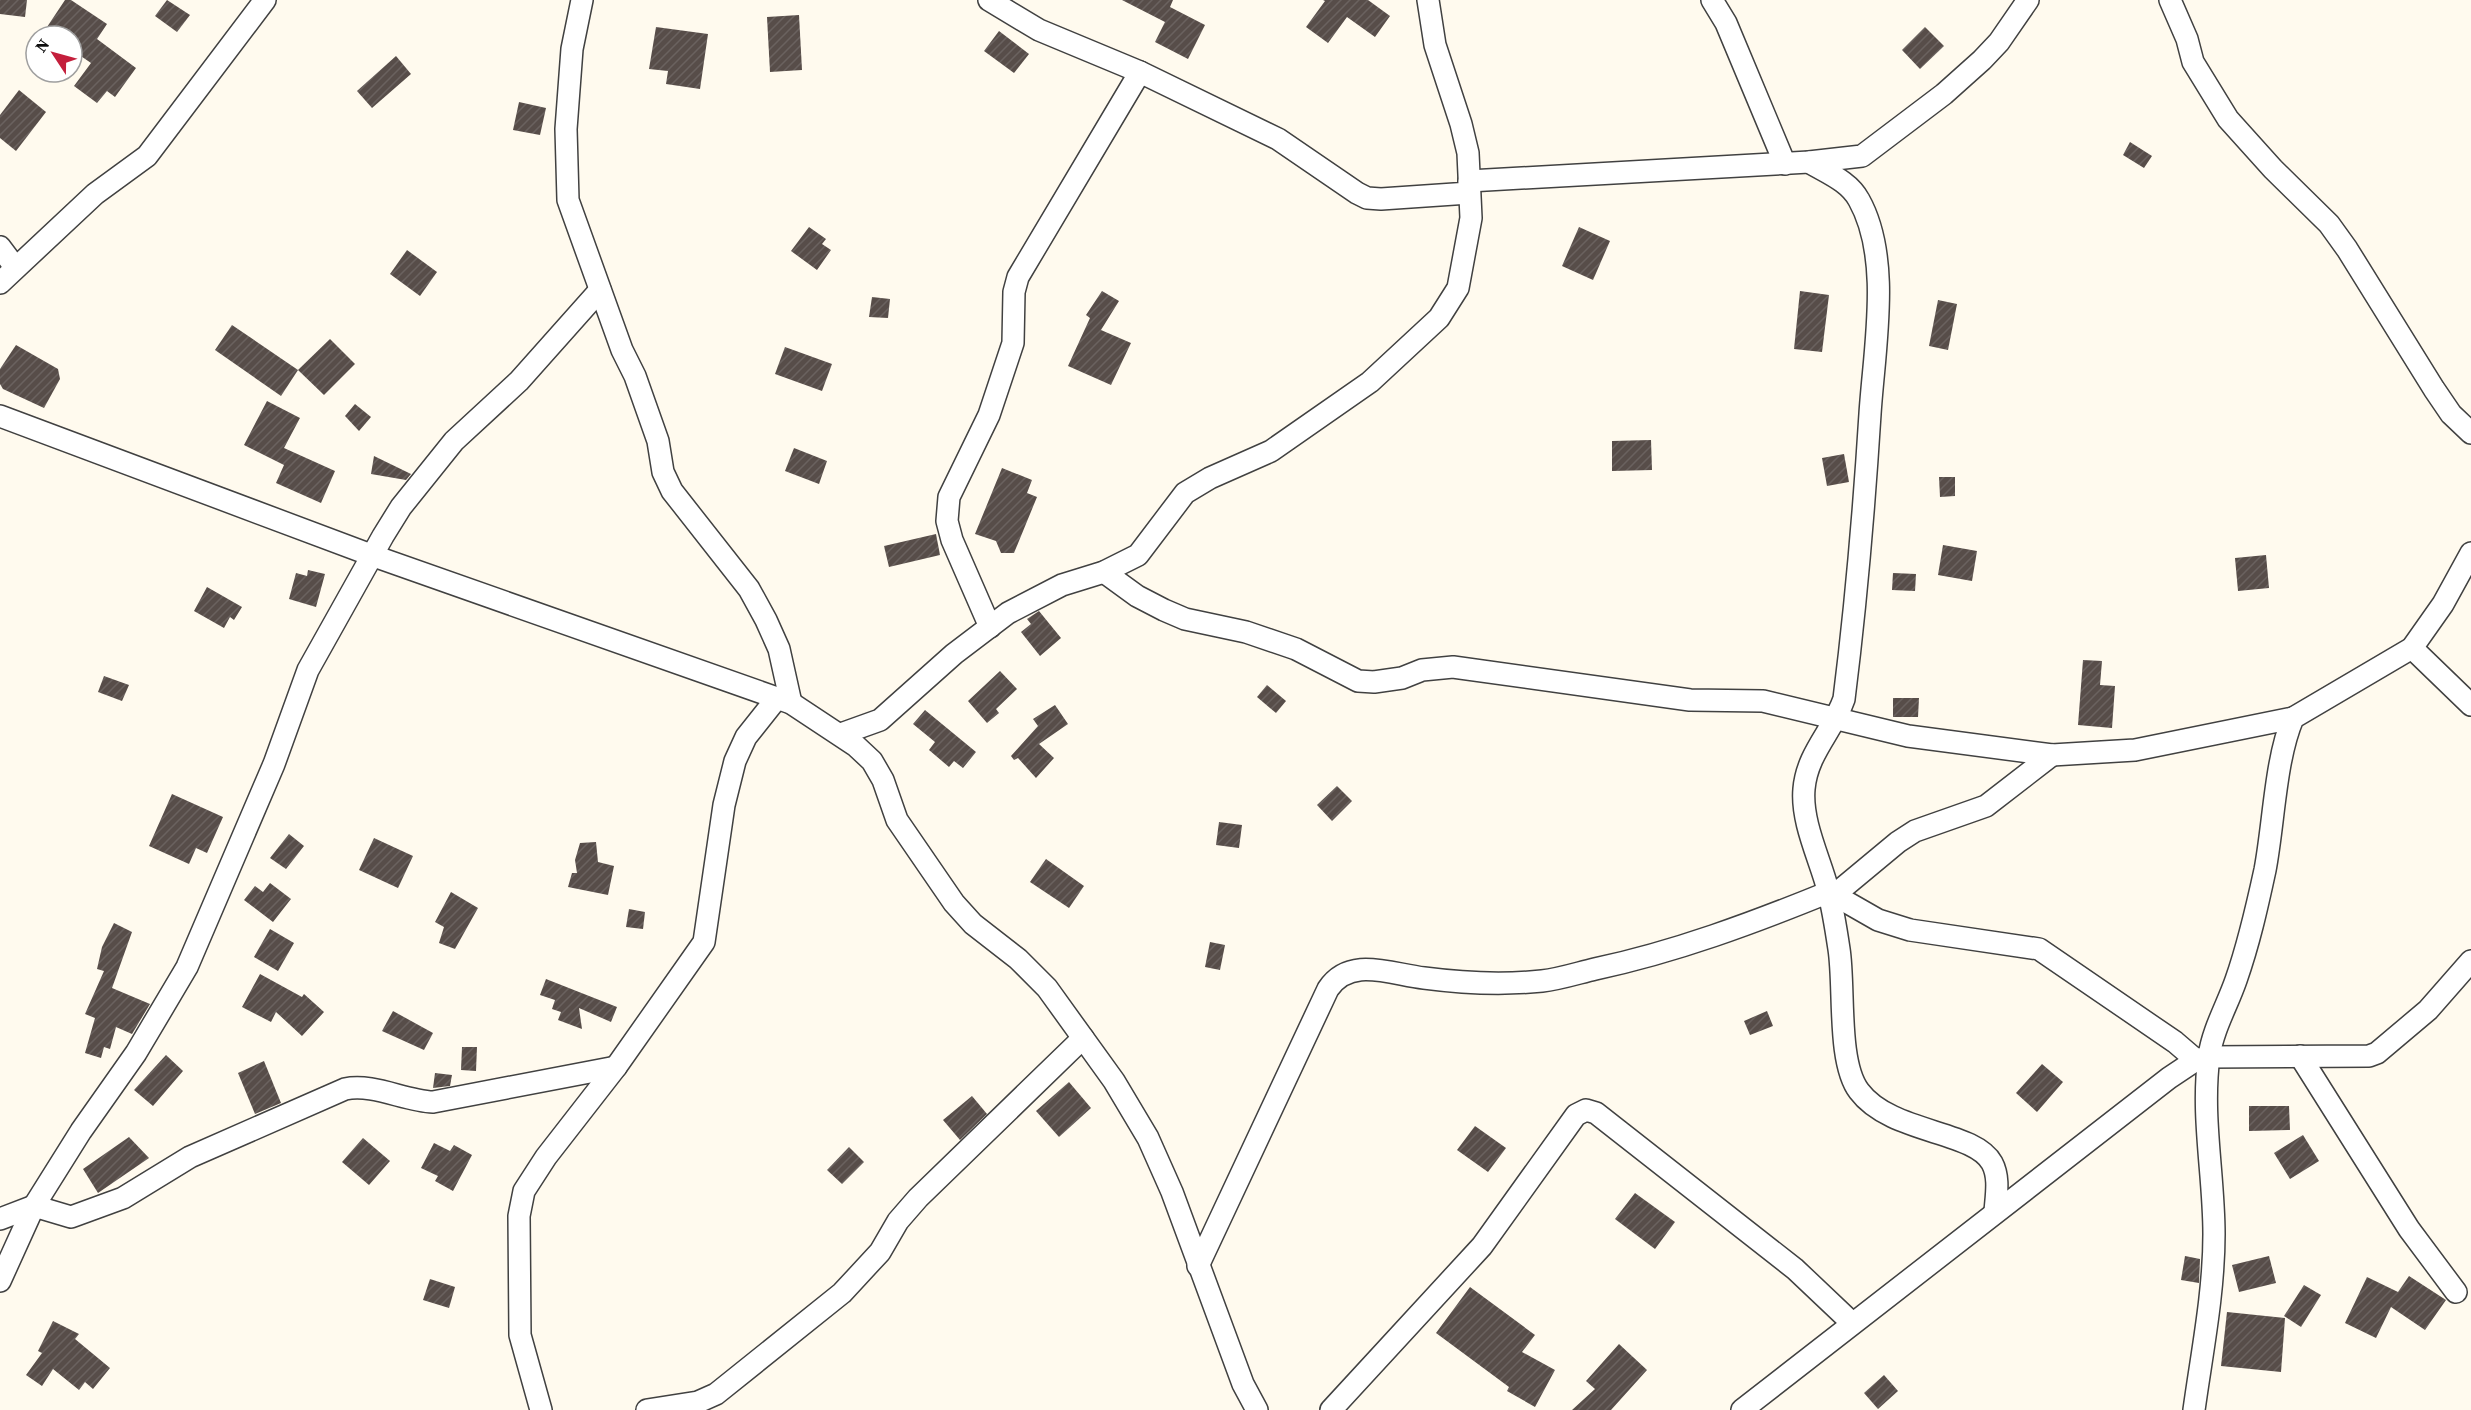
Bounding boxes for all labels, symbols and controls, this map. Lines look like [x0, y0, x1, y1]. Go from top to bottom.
north arrow [24, 24, 84, 84]
text: N [30, 34, 54, 56]

